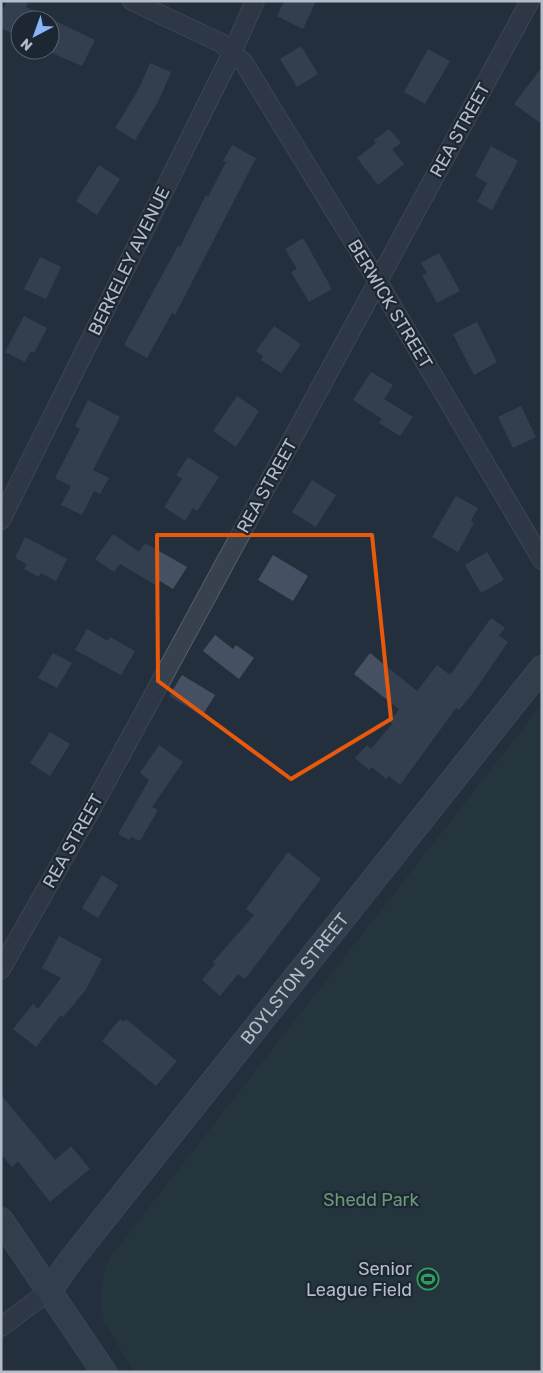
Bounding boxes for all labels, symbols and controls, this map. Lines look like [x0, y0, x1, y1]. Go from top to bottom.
north arrow [10, 10, 60, 60]
text: N [17, 35, 36, 54]
street label: REA STREET [425, 79, 495, 181]
street label: BERKELEY AVENUE [84, 183, 174, 339]
street label: BERWICK STREET [343, 236, 437, 372]
street label: REA STREET [232, 435, 302, 537]
street label: REA STREET [38, 790, 108, 892]
street label: BOYLSTON STREET [236, 909, 354, 1049]
park label: Shedd Park [323, 1189, 419, 1211]
place label: Senior League Field [306, 1258, 412, 1301]
sports icon: Senior League Field [416, 1267, 440, 1291]

